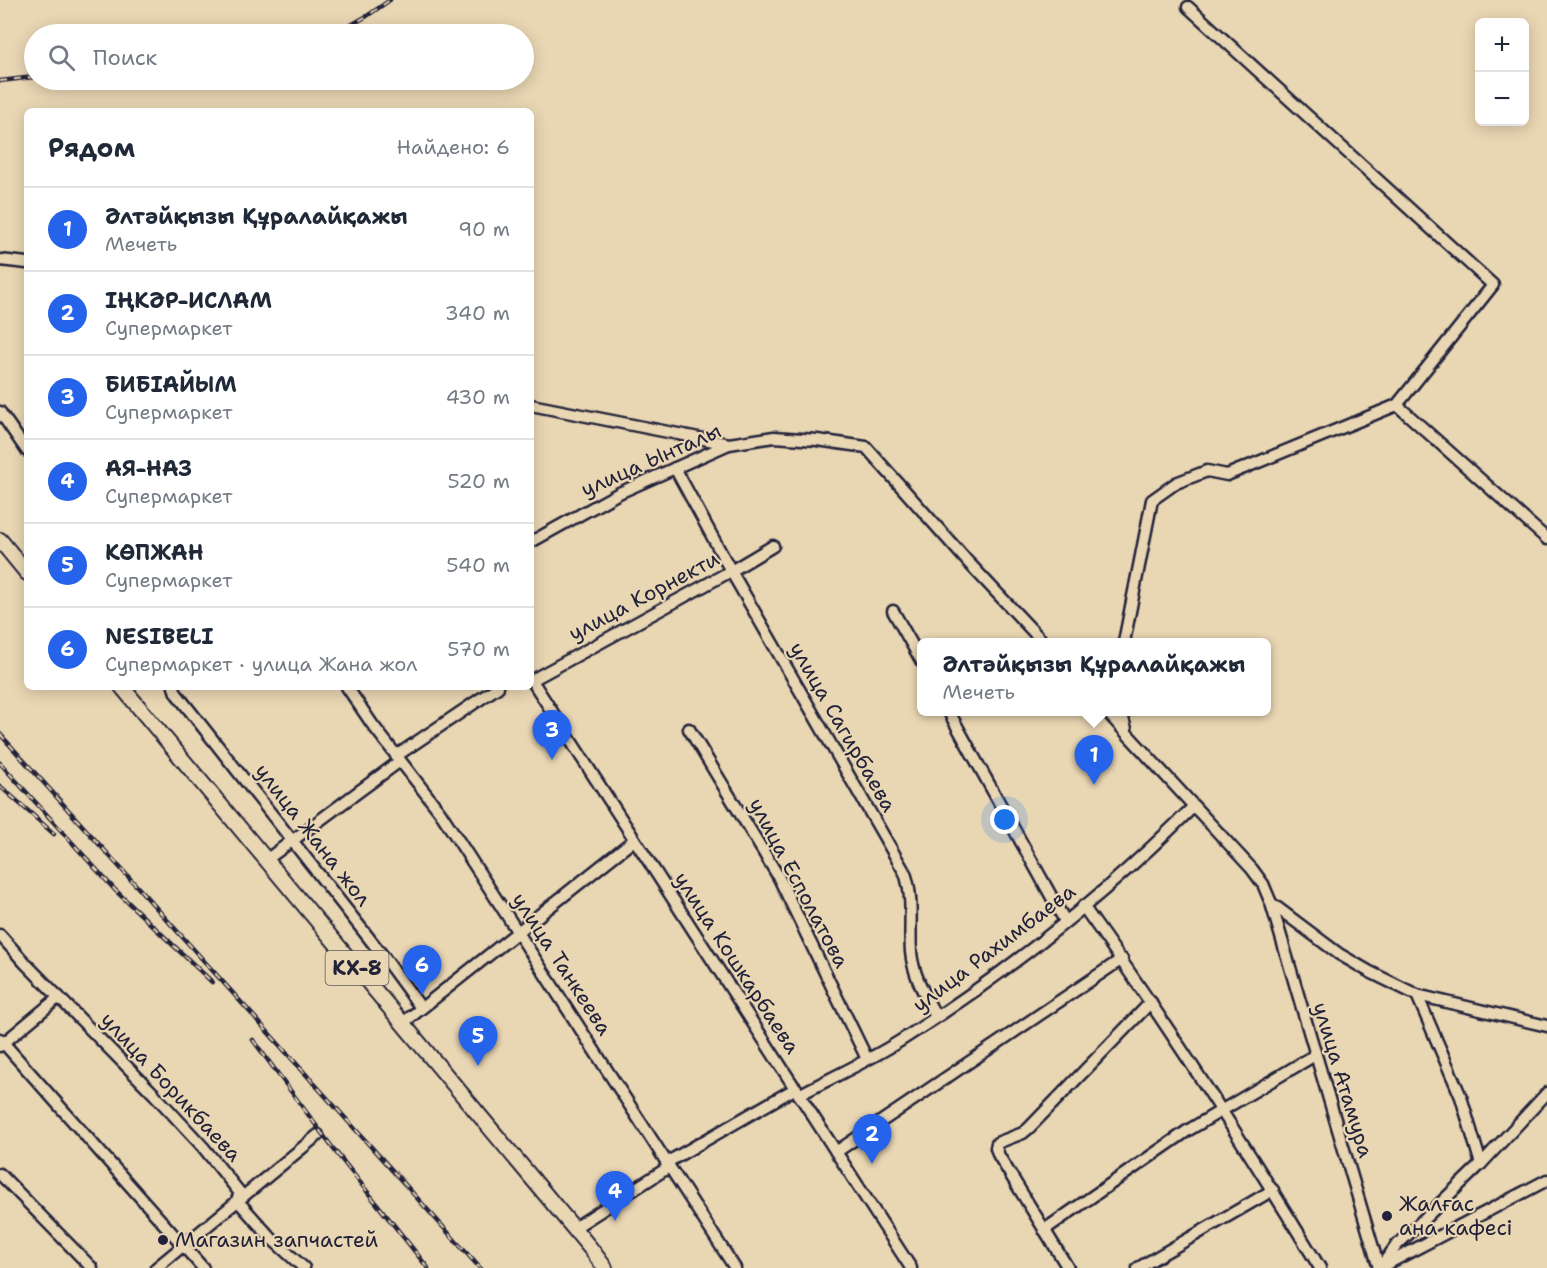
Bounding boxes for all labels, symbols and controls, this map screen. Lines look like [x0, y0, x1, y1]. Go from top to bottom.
map controls [1475, 18, 1529, 126]
button: + [1475, 18, 1529, 72]
search box [24, 24, 534, 90]
icon: search [45, 41, 78, 74]
text: Поиск [93, 43, 157, 72]
button: − [1475, 72, 1529, 126]
text: Рядом [48, 130, 135, 165]
text: Найдено: 6 [397, 134, 510, 160]
text: Әлтәйқызы Құралайқажы [105, 202, 408, 231]
text: 1 [63, 216, 72, 242]
text: 90 m [458, 216, 510, 242]
text: Мечеть [105, 231, 177, 257]
text: ІҢКӘР-ИСЛАМ [105, 286, 272, 315]
text: 2 [61, 300, 75, 326]
text: 340 m [445, 300, 510, 326]
text: Супермаркет [105, 315, 232, 341]
text: БИБІАЙЫМ [105, 370, 237, 399]
text: 3 [61, 384, 75, 410]
text: 430 m [446, 384, 510, 410]
text: Супермаркет [105, 399, 232, 425]
street label: улица Ынталы [577, 417, 725, 503]
text: АЯ-НАЗ [105, 454, 192, 483]
text: 4 [61, 468, 75, 494]
text: 520 m [447, 468, 510, 494]
text: Супермаркет [105, 483, 232, 509]
text: КӨПЖАН [105, 538, 203, 567]
street label: улица Корнекти [564, 544, 724, 648]
text: 5 [61, 552, 74, 578]
text: 540 m [446, 552, 510, 578]
text: Супермаркет [105, 567, 232, 593]
text: NESIBELI [105, 622, 214, 651]
text: 6 [61, 636, 75, 662]
text: 570 m [447, 636, 510, 662]
street label: улица Сагирбаева [783, 637, 903, 817]
popup [917, 638, 1271, 716]
text: Әлтәйқызы Құралайқажы [943, 650, 1245, 679]
text: Супермаркет · улица Жана жол [105, 651, 417, 677]
text: Мечеть [943, 679, 1015, 705]
pin: 3 [532, 710, 572, 760]
pin: 1 [1074, 736, 1114, 785]
street label: улица Жана жол [248, 758, 378, 912]
street label: улица Есполатова [742, 793, 856, 973]
your location [990, 805, 1019, 834]
street label: улица Кошкарбаева [668, 867, 806, 1059]
street label: улица Рахимбаева [907, 877, 1081, 1019]
street label: улица Танкеева [505, 887, 619, 1041]
pin: 6 [402, 946, 442, 995]
road number: КХ-8 [326, 951, 388, 985]
street label: улица Атамура [1306, 999, 1380, 1161]
street label: улица Борикбаева [94, 1006, 248, 1168]
pin: 5 [458, 1016, 498, 1066]
pin: 2 [852, 1114, 892, 1164]
pin: 4 [596, 1172, 634, 1221]
place label: Жалғас ана кафесі [1399, 1190, 1512, 1242]
marker: Жалғас ана кафесі [1380, 1209, 1394, 1223]
place label: Магазин запчастей [175, 1226, 379, 1254]
marker: Магазин запчастей [156, 1233, 170, 1247]

